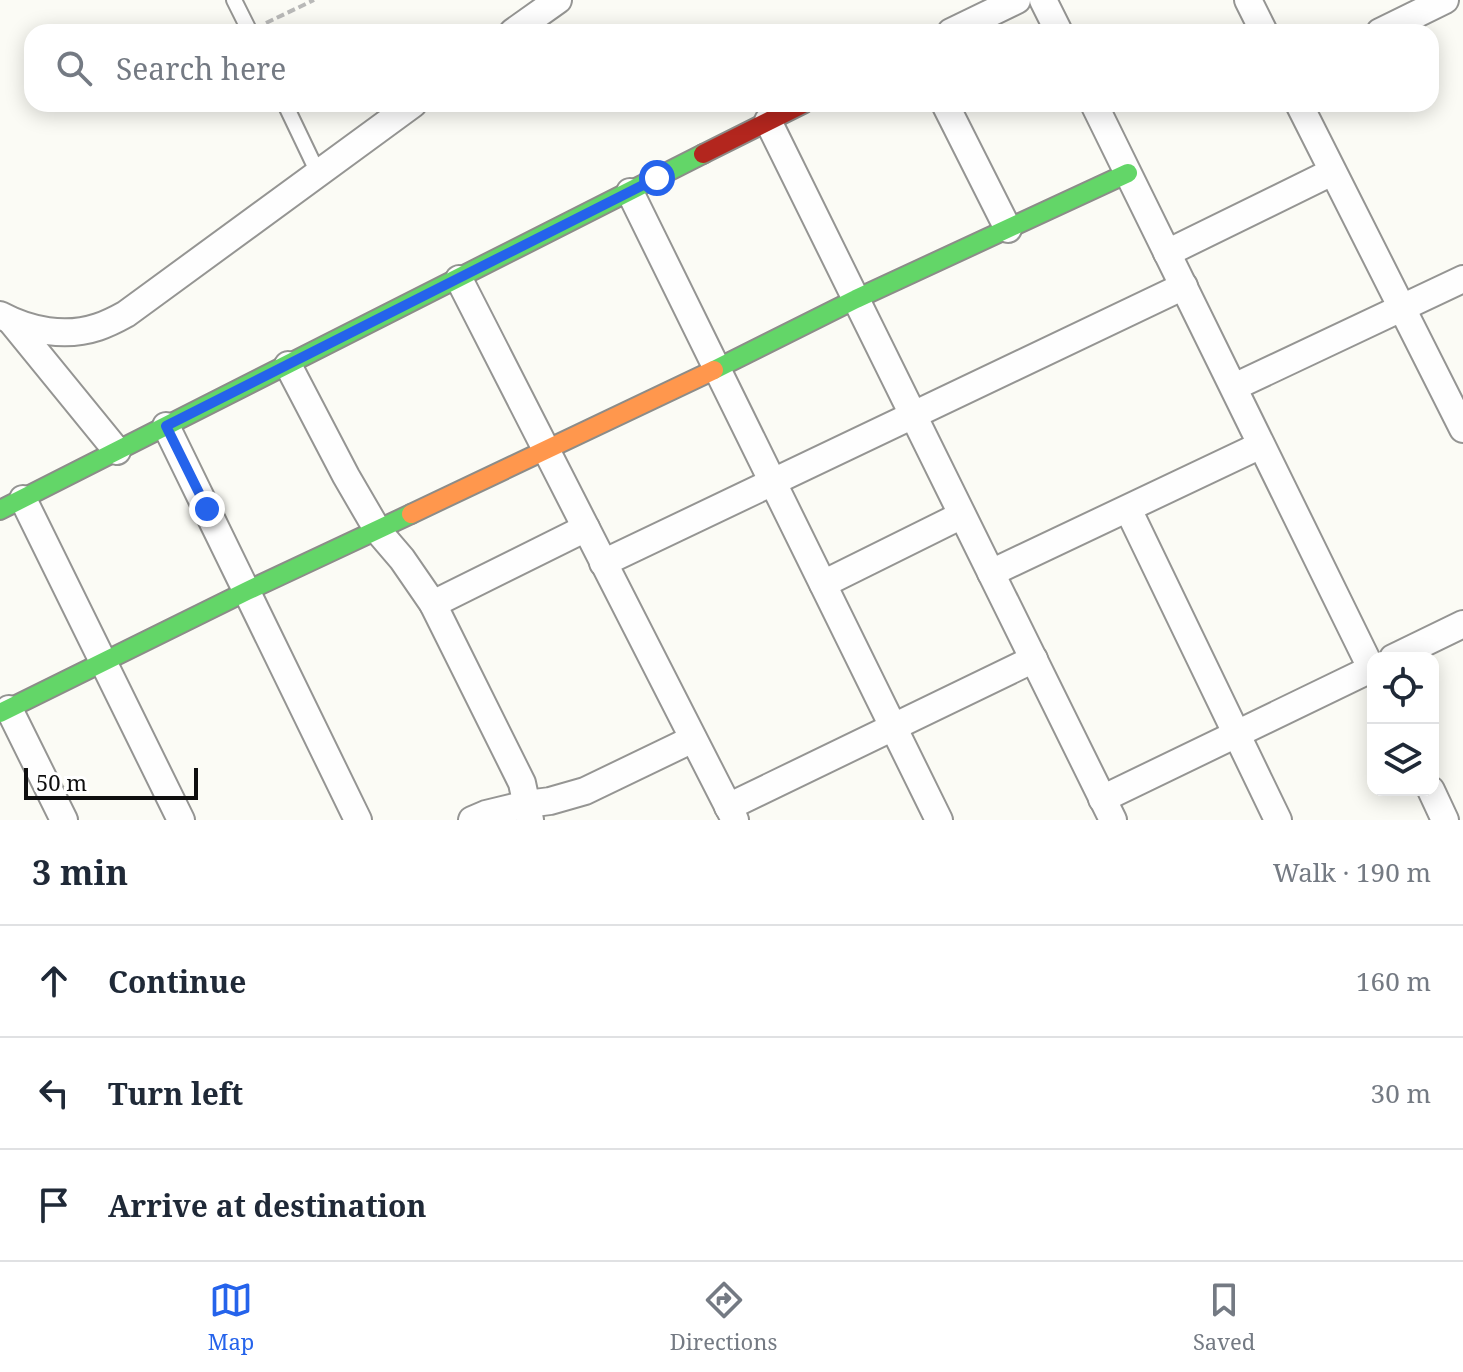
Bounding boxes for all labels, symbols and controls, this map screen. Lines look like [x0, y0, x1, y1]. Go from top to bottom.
search box [24, 24, 1439, 112]
icon: search [52, 46, 96, 90]
text: Search here [116, 48, 286, 89]
route start [639, 160, 675, 196]
route end [189, 491, 225, 527]
map controls [1367, 652, 1439, 796]
button: locate [1367, 652, 1439, 724]
button: layers [1367, 724, 1439, 796]
scale bar [24, 764, 198, 800]
text: 50 m [36, 767, 87, 797]
text: 3 min [32, 849, 128, 895]
text: Walk · 190 m [1273, 854, 1431, 890]
icon: ahead [32, 959, 76, 1003]
text: Continue [108, 961, 246, 1002]
text: 160 m [1356, 963, 1431, 999]
icon: left [32, 1071, 76, 1115]
text: Turn left [108, 1073, 243, 1114]
text: 30 m [1371, 1075, 1431, 1111]
icon: arrive [32, 1183, 76, 1227]
text: Arrive at destination [108, 1185, 427, 1226]
tab: Map [208, 1278, 254, 1356]
tab: Directions [670, 1278, 777, 1356]
tab: Saved [1193, 1278, 1255, 1356]

